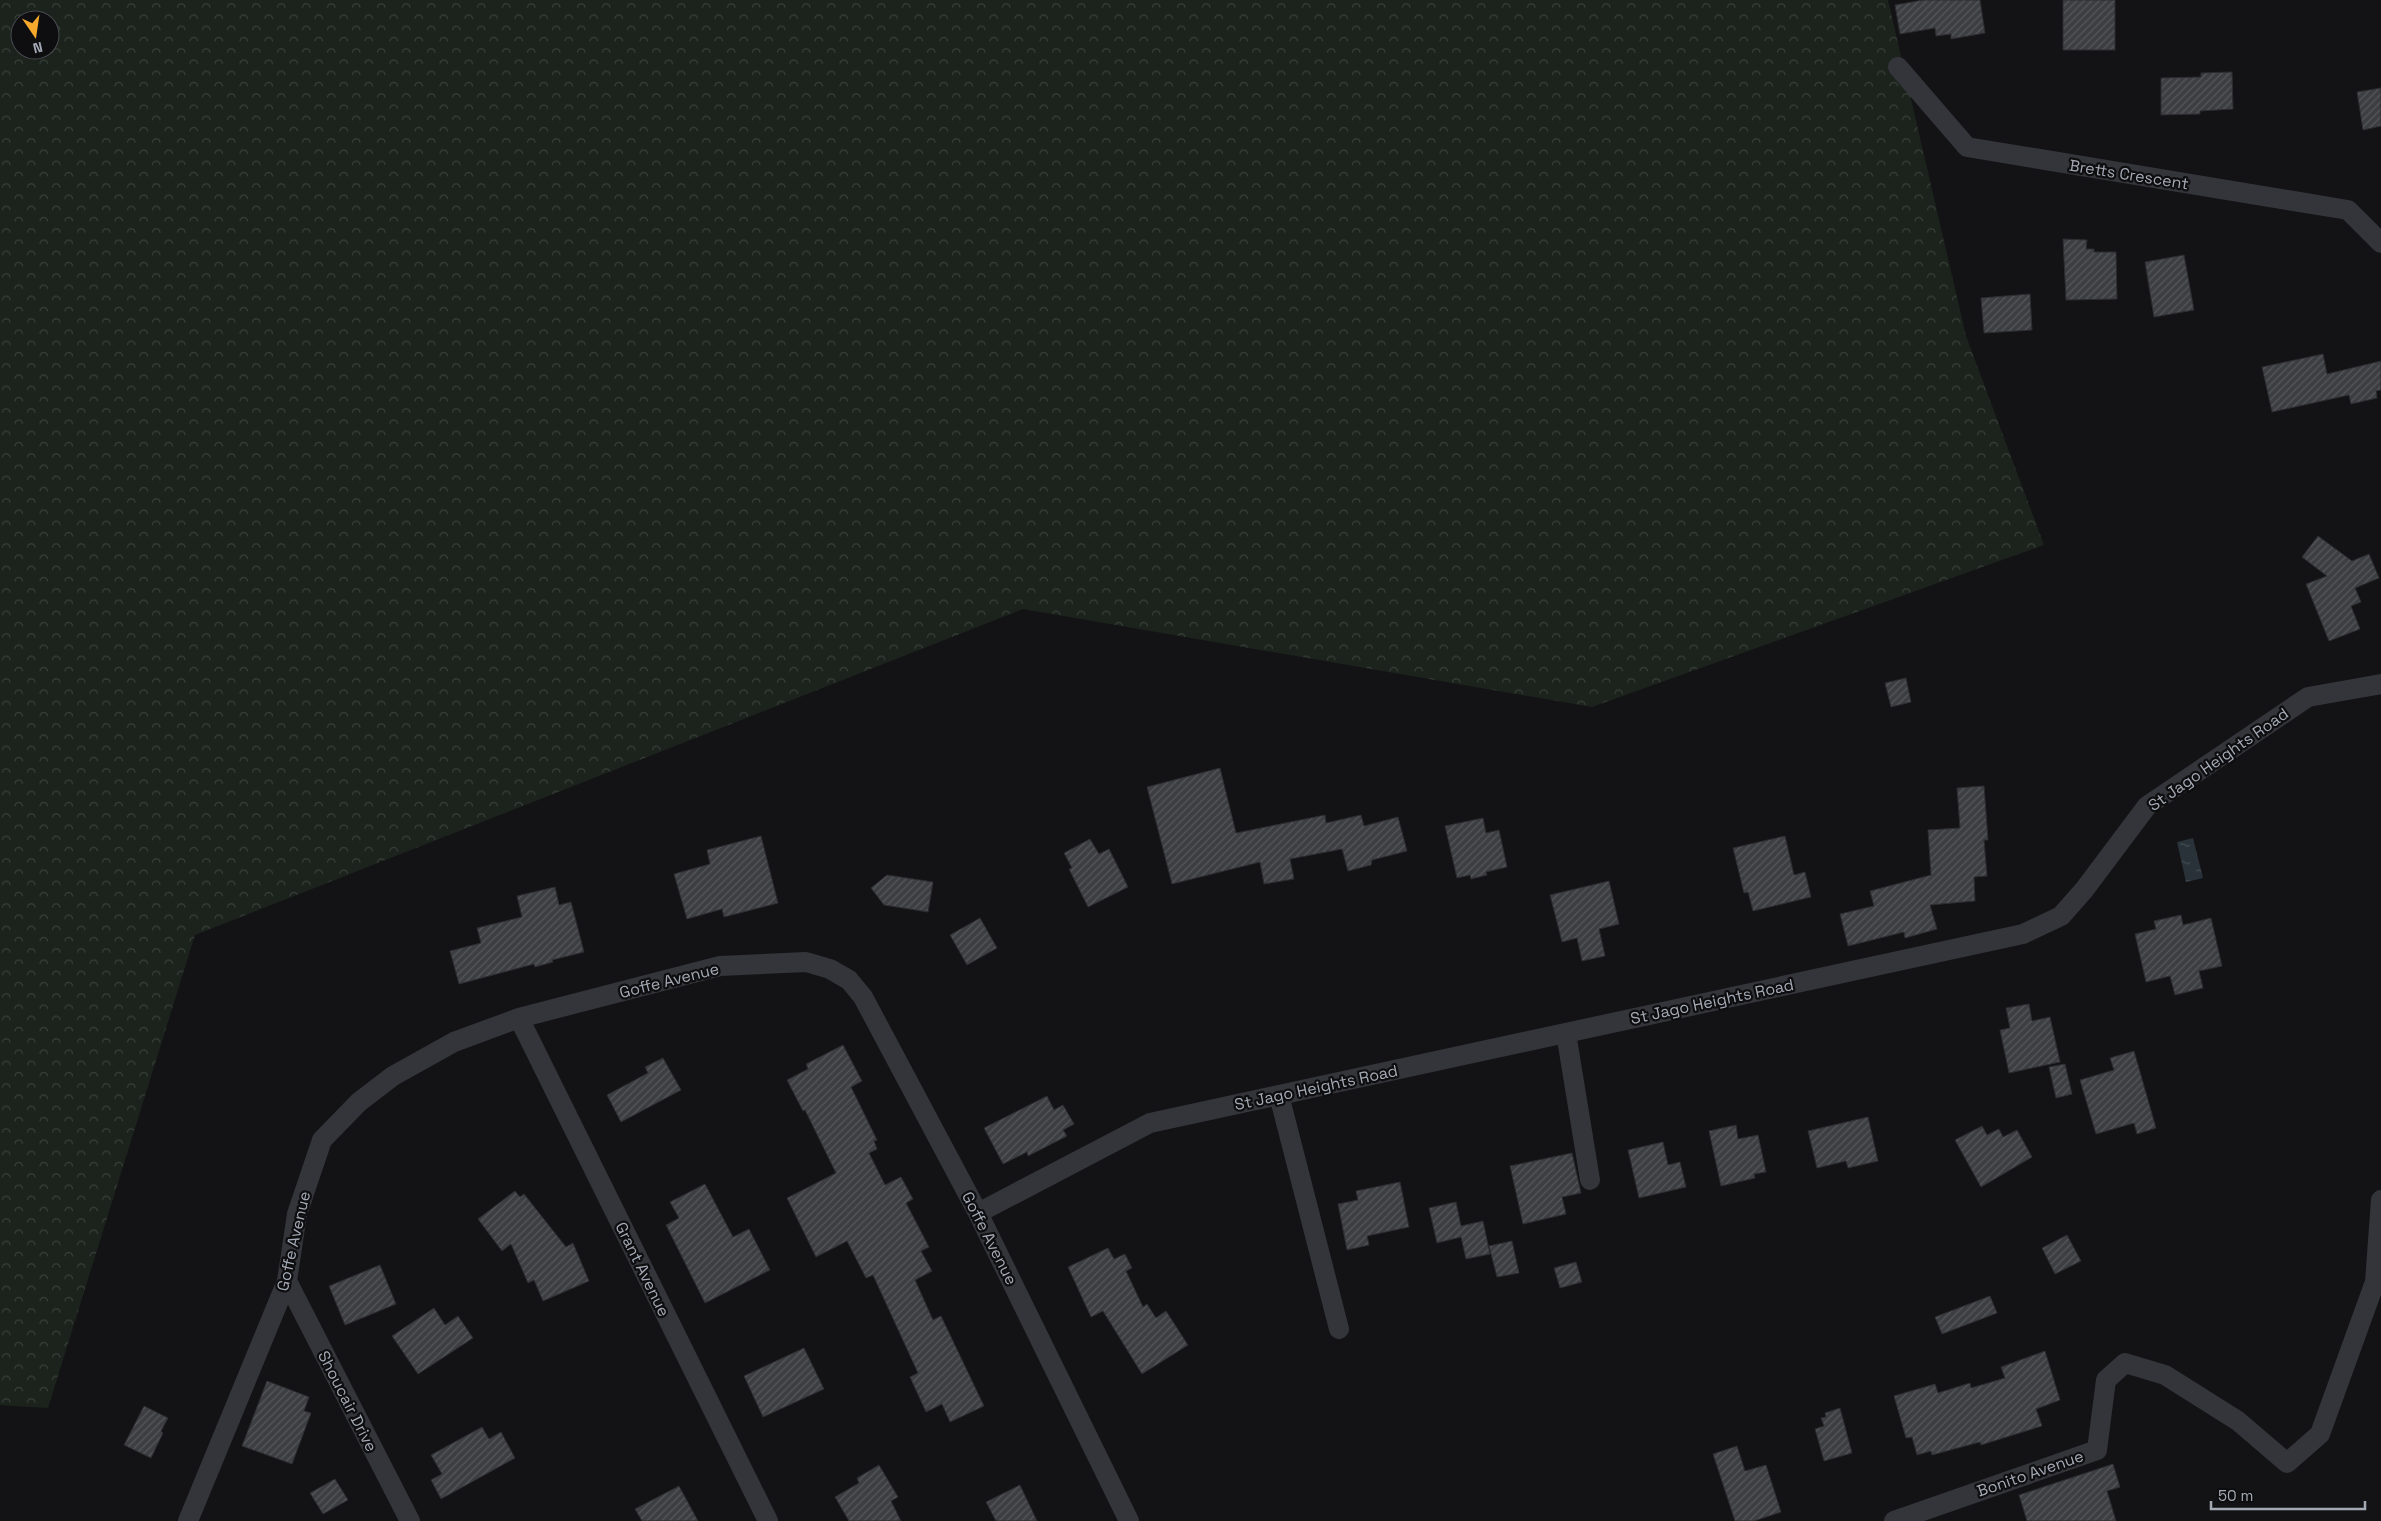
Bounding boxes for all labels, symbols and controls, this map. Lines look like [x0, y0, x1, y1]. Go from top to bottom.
north arrow [10, 10, 60, 60]
text: N [31, 38, 45, 57]
street label: Bretts Crescent [2068, 155, 2190, 194]
street label: St Jago Heights Road [2144, 703, 2293, 816]
street label: Goffe Avenue [617, 958, 721, 1003]
street label: St Jago Heights Road [1628, 974, 1796, 1029]
street label: St Jago Heights Road [1232, 1060, 1400, 1115]
street label: Goffe Avenue [957, 1188, 1022, 1288]
street label: Goffe Avenue [272, 1189, 315, 1293]
street label: Grant Avenue [611, 1218, 675, 1320]
street label: Shoucair Drive [313, 1347, 382, 1455]
street label: Bonito Avenue [1974, 1445, 2086, 1502]
scale bar [2211, 1478, 2365, 1510]
text: 50 m [2218, 1486, 2253, 1505]

